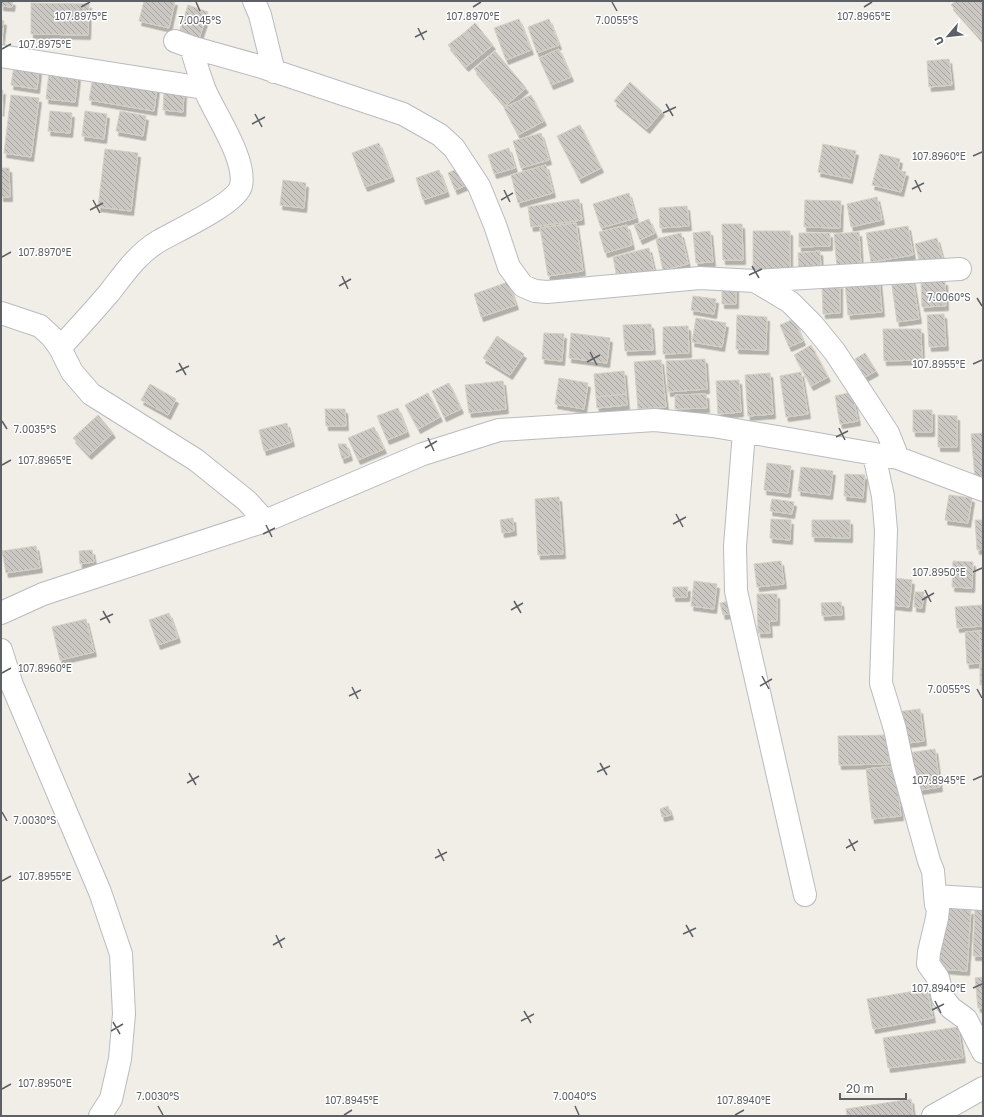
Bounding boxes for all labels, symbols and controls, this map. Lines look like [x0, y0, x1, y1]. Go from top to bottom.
text: 107.8975°E [55, 10, 107, 22]
text: 107.8970°E [447, 10, 500, 22]
text: 107.8965°E [837, 10, 891, 22]
text: 7.0045°S [179, 14, 221, 26]
text: 7.0055°S [596, 14, 638, 26]
north arrow [928, 16, 968, 56]
text: U [931, 34, 946, 48]
text: 107.8975°E [19, 38, 71, 50]
text: 107.8960°E [912, 150, 966, 162]
text: 107.8970°E [19, 246, 72, 258]
text: 7.0060°S [927, 291, 971, 303]
text: 107.8955°E [912, 358, 966, 370]
text: 7.0035°S [14, 423, 56, 435]
text: 107.8965°E [18, 454, 72, 466]
text: 107.8950°E [912, 566, 966, 578]
text: 107.8960°E [18, 662, 72, 674]
text: 7.0055°S [928, 683, 970, 695]
text: 107.8945°E [912, 774, 966, 786]
text: 7.0030°S [13, 814, 57, 826]
text: 107.8955°E [18, 870, 72, 882]
text: 107.8940°E [912, 982, 966, 994]
scale bar [840, 1075, 906, 1101]
text: 107.8950°E [18, 1077, 72, 1089]
text: 20 m [846, 1081, 874, 1096]
text: 7.0030°S [136, 1090, 180, 1102]
text: 7.0040°S [553, 1090, 597, 1102]
text: 107.8945°E [325, 1094, 379, 1106]
text: 107.8940°E [717, 1094, 771, 1106]

